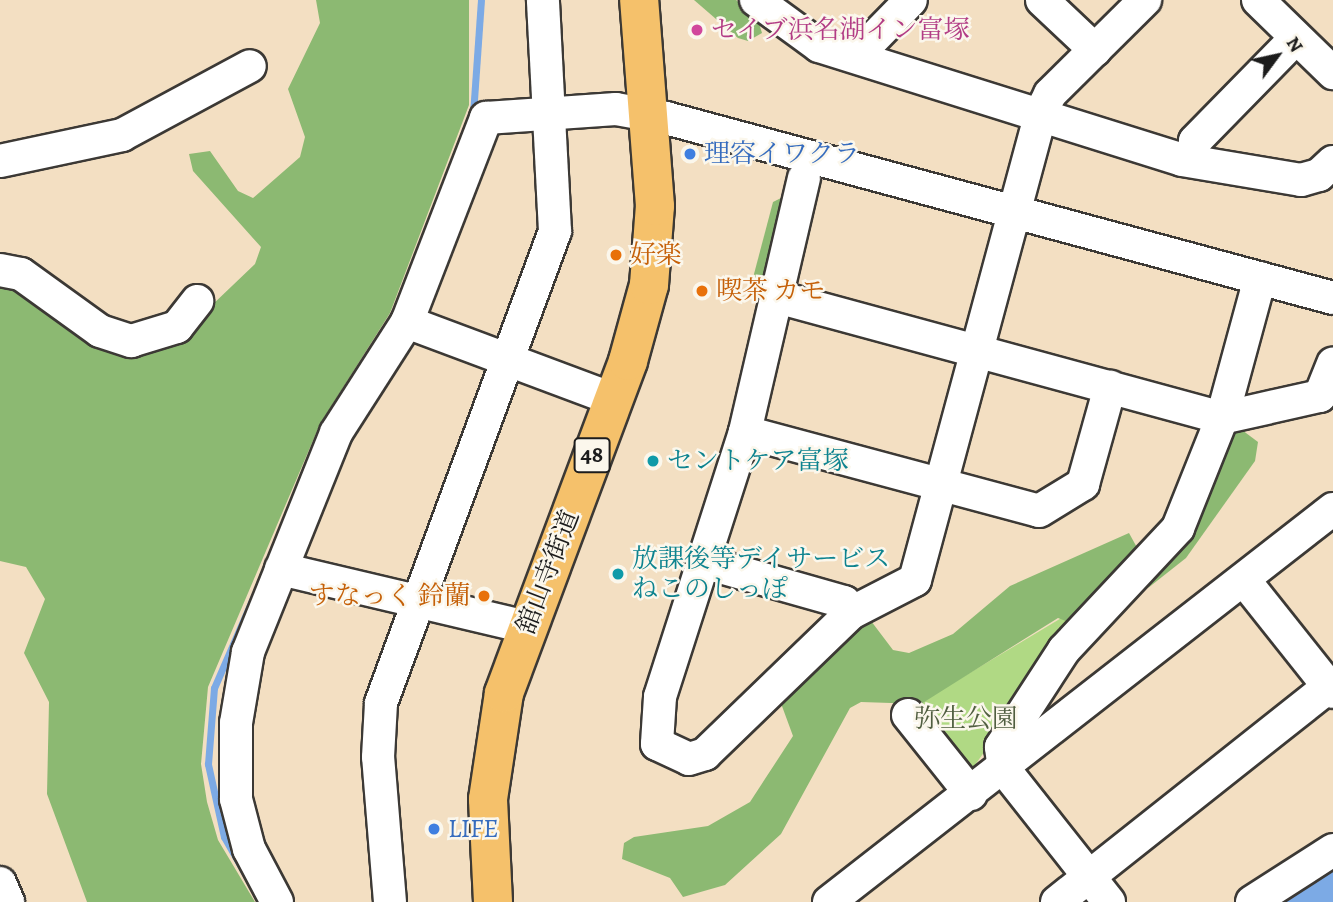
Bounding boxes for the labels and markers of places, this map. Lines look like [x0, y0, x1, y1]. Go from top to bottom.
place label: セイブ浜名湖イン富塚 [711, 14, 971, 46]
marker: セイブ浜名湖イン富塚 [689, 22, 705, 38]
place label: 理容イワクラ [704, 138, 860, 170]
marker: 理容イワクラ [682, 146, 698, 162]
place label: 好楽 [630, 239, 682, 271]
marker: 好楽 [608, 247, 624, 263]
place label: 喫茶 カモ [716, 275, 825, 307]
marker: 喫茶 カモ [694, 283, 710, 299]
place label: セントケア富塚 [667, 445, 849, 477]
marker: セントケア富塚 [645, 453, 661, 469]
place label: 放課後等デイサービス ねこのしっぽ [632, 543, 892, 604]
marker: 放課後等デイサービス ねこのしっぽ [610, 566, 626, 582]
place label: すなっく 鈴蘭 [309, 580, 470, 612]
marker: すなっく 鈴蘭 [476, 588, 492, 604]
place label: LIFE [448, 813, 499, 845]
marker: LIFE [426, 821, 442, 837]

